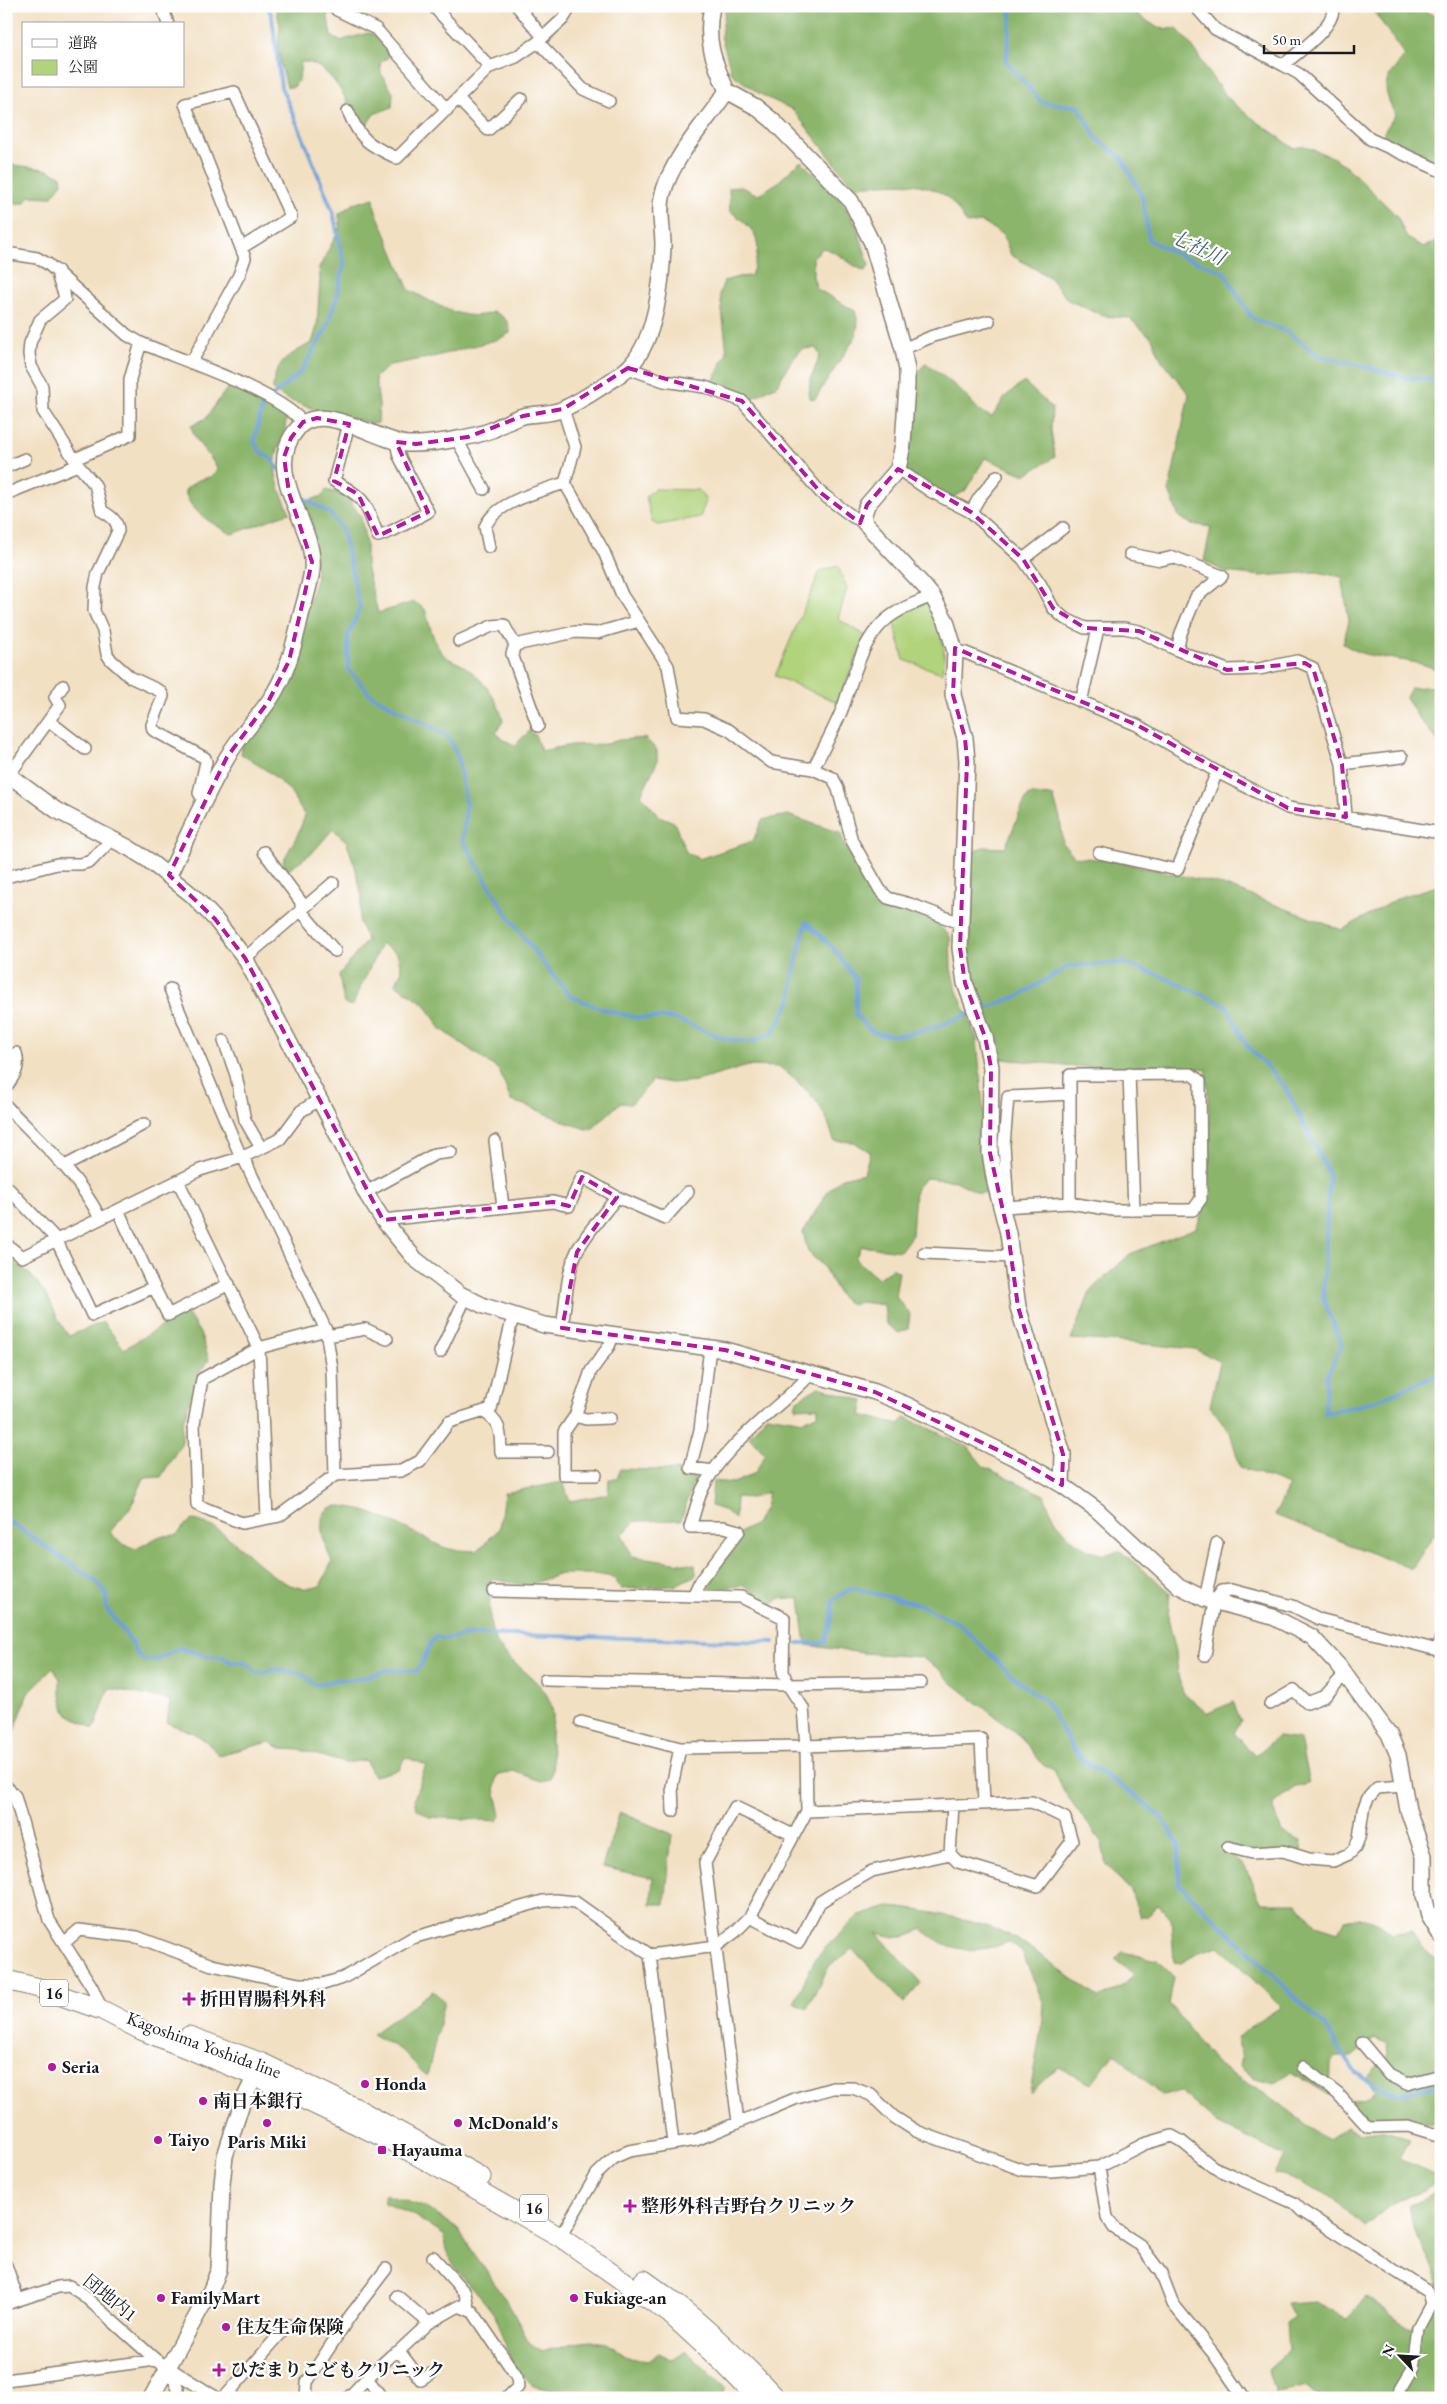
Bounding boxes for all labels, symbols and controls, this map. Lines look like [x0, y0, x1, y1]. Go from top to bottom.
legend [22, 22, 185, 88]
scale bar [1264, 22, 1354, 54]
text: 50 m [1272, 30, 1301, 49]
text: 道路 [68, 33, 98, 52]
text: 公園 [68, 57, 98, 76]
water label: 七社川 [1167, 224, 1231, 272]
road number: 16 [40, 1980, 68, 2006]
place label: 折田胃腸科外科 [200, 1987, 326, 2010]
marker: 折田胃腸科外科 [182, 1992, 196, 2006]
street label: Kagoshima Yoshida line [124, 2006, 285, 2083]
place label: Seria [62, 2055, 99, 2078]
marker: Seria [46, 2061, 58, 2073]
place label: Honda [375, 2072, 427, 2095]
marker: Honda [359, 2078, 371, 2090]
place label: 南日本銀行 [213, 2089, 303, 2112]
marker: 南日本銀行 [197, 2095, 209, 2107]
place label: McDonald's [468, 2111, 558, 2134]
marker: Paris Miki [261, 2117, 273, 2129]
marker: McDonald's [452, 2117, 464, 2129]
place label: Taiyo [168, 2128, 209, 2151]
place label: Paris Miki [228, 2130, 307, 2153]
marker: Taiyo [152, 2134, 164, 2146]
place label: Hayauma [392, 2138, 462, 2161]
marker: Hayauma [376, 2144, 388, 2156]
road number: 16 [520, 2194, 548, 2222]
place label: 整形外科吉野台クリニック [641, 2194, 856, 2217]
marker: 整形外科吉野台クリニック [623, 2199, 637, 2213]
street label: 団地内1 [79, 2269, 142, 2326]
place label: FamilyMart [171, 2286, 260, 2309]
place label: Fukiage-an [584, 2286, 667, 2309]
marker: FamilyMart [155, 2292, 167, 2304]
marker: Fukiage-an [568, 2292, 580, 2304]
place label: 住友生命保険 [236, 2315, 344, 2338]
marker: 住友生命保険 [220, 2321, 232, 2333]
north arrow [1374, 2332, 1424, 2382]
text: N [1378, 2341, 1399, 2359]
place label: ひだまりこどもクリニック [230, 2358, 445, 2381]
marker: ひだまりこどもクリニック [212, 2363, 226, 2377]

